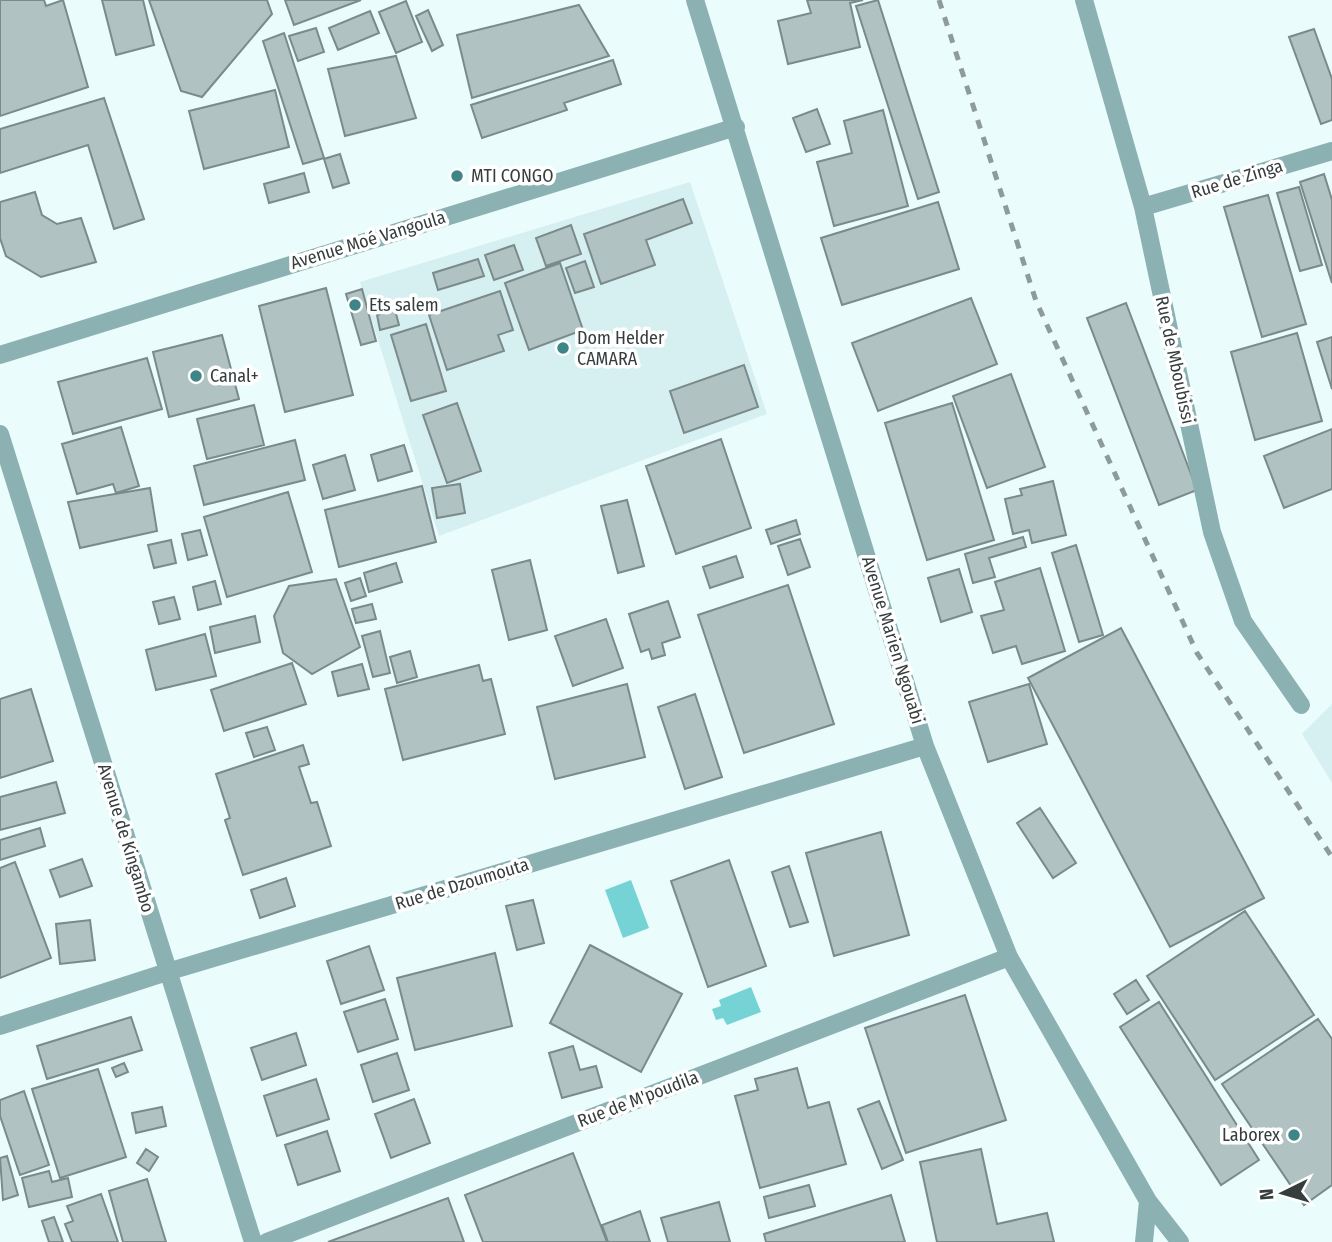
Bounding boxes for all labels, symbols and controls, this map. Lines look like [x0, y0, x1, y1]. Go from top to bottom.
street label: Rue de Zinga [1189, 155, 1286, 203]
place label: MTI CONGO [471, 165, 553, 187]
marker: MTI CONGO [449, 168, 465, 184]
street label: Avenue Moé Vangoula [288, 206, 448, 274]
place label: Ets salem [369, 294, 439, 316]
street label: Rue de Mboubissi [1151, 294, 1199, 426]
marker: Ets salem [347, 297, 363, 313]
place label: Dom Helder CAMARA [577, 327, 665, 370]
marker: Dom Helder CAMARA [555, 340, 571, 356]
place label: Canal+ [210, 365, 259, 387]
marker: Canal+ [188, 368, 204, 384]
street label: Avenue Marien Ngouabi [857, 553, 929, 727]
street label: Avenue de Kingambo [93, 761, 159, 915]
street label: Rue de Dzoumouta [393, 853, 532, 915]
street label: Rue de M'poudila [574, 1066, 702, 1132]
place label: Laborex [1222, 1124, 1280, 1146]
marker: Laborex [1286, 1127, 1302, 1143]
north arrow [1248, 1158, 1318, 1228]
text: N [1255, 1188, 1279, 1201]

